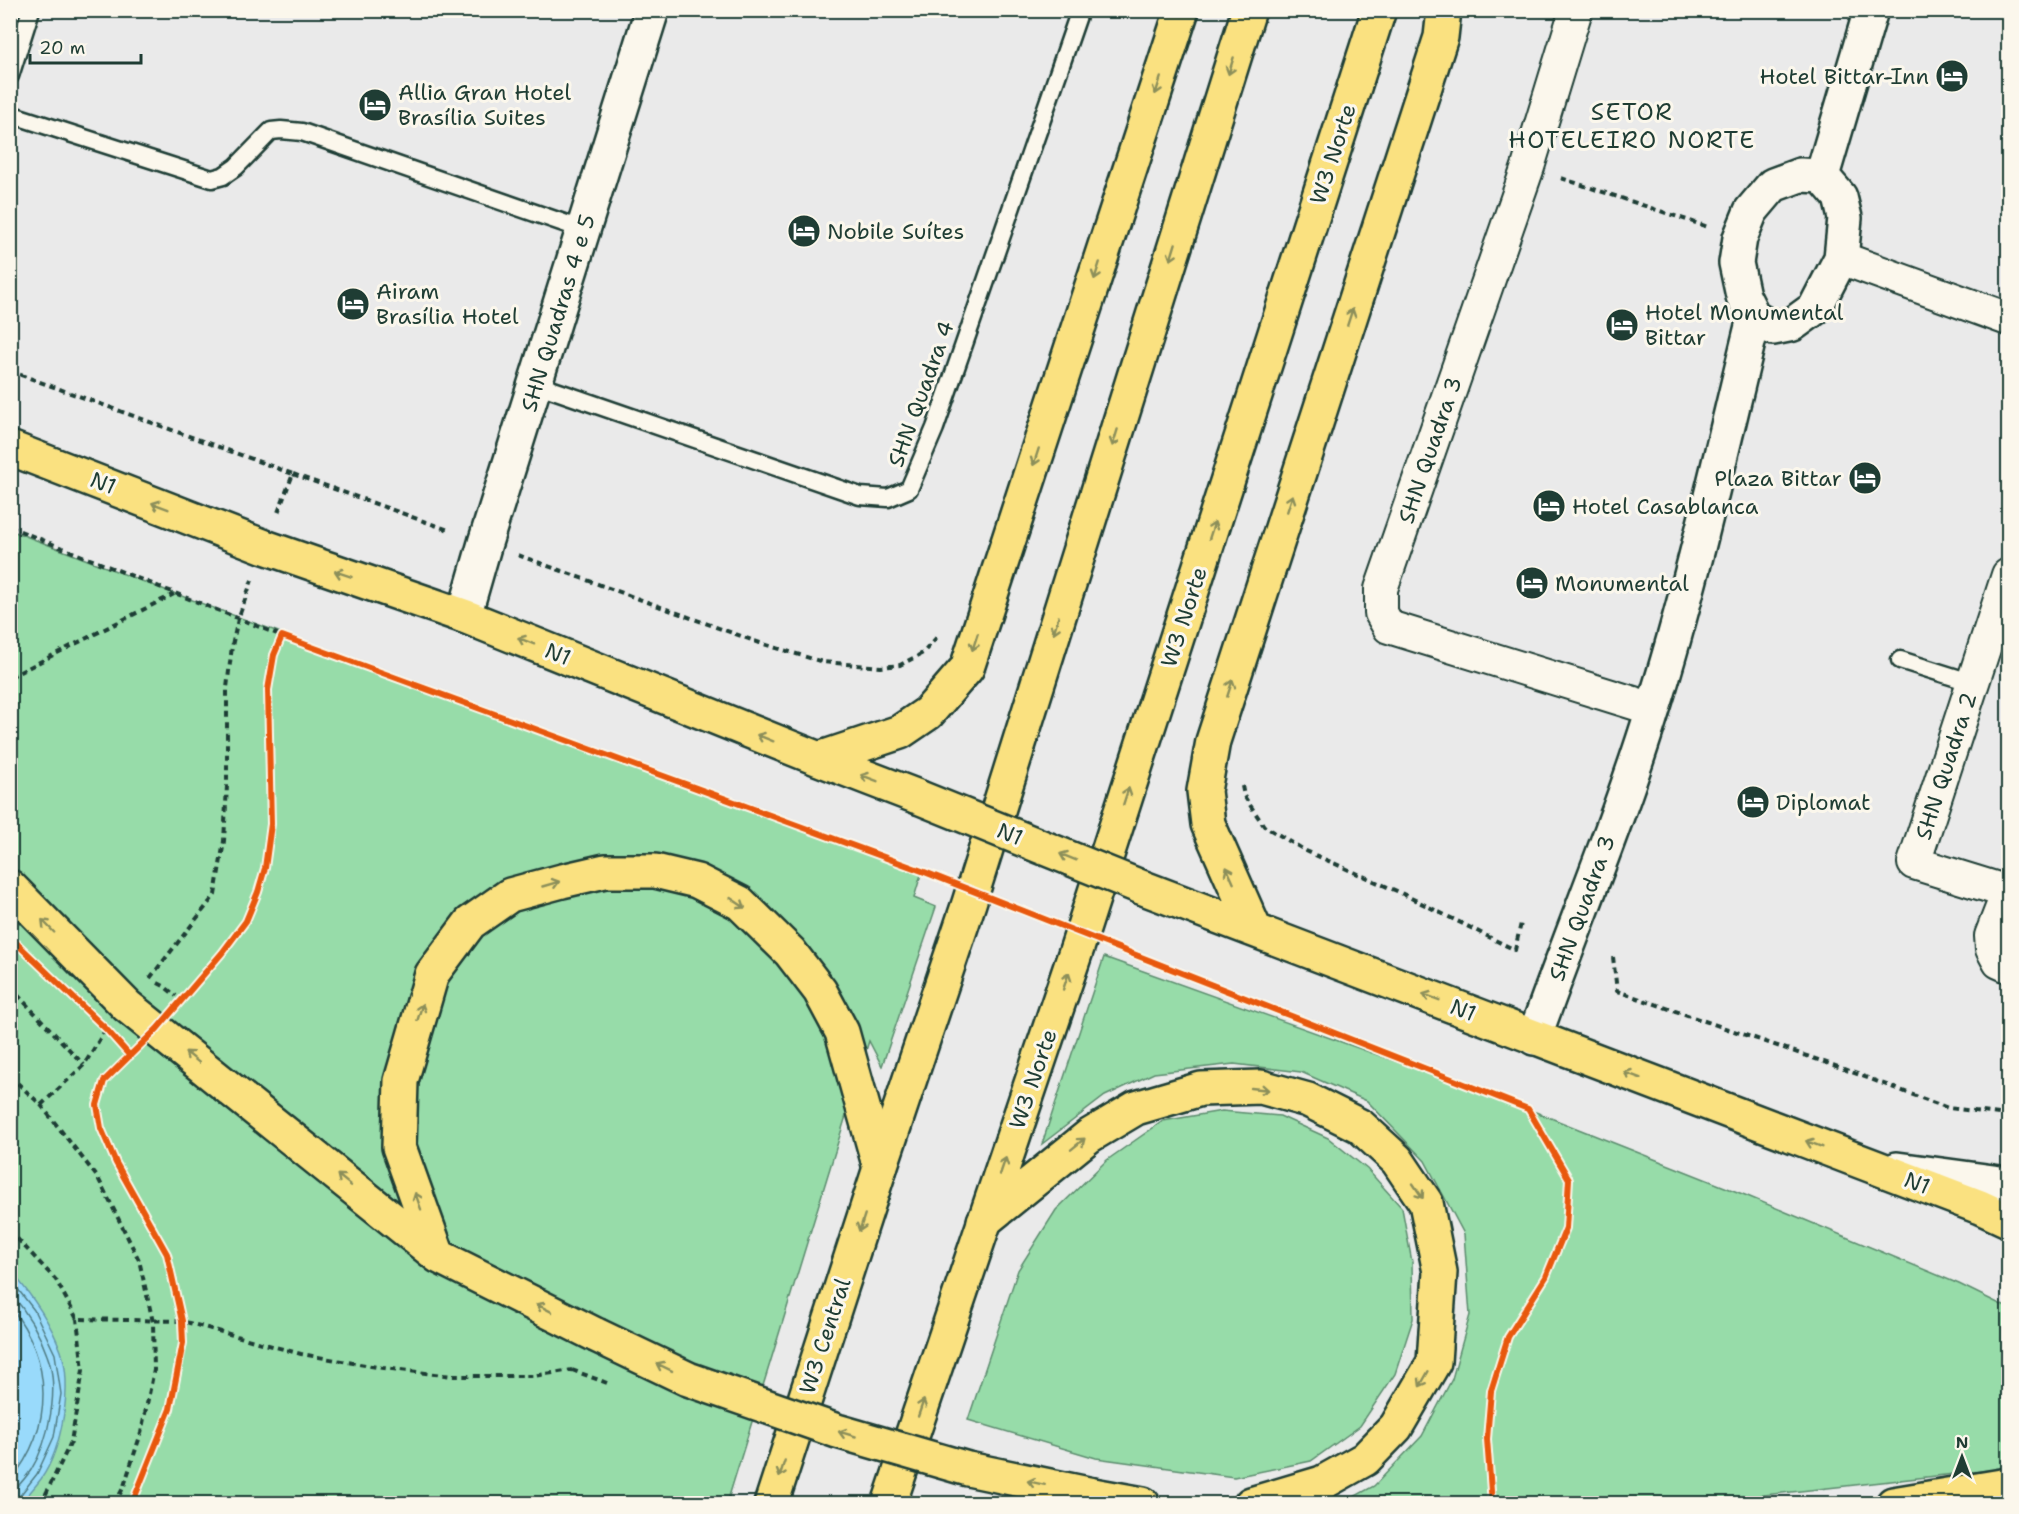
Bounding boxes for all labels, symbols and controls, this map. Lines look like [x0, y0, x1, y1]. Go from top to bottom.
scale bar [30, 27, 141, 65]
text: 20 m [39, 36, 85, 60]
one-way arrow [1225, 56, 1236, 75]
hotel icon: Hotel Bittar-Inn [1934, 58, 1970, 94]
place label: Hotel Bittar-Inn [1759, 62, 1929, 91]
one-way arrow [1151, 76, 1162, 95]
place label: Allia Gran Hotel Brasília Suites [398, 78, 572, 132]
hotel icon: Allia Gran Hotel Brasília Suites [357, 87, 393, 123]
district label: SETOR HOTELEIRO NORTE [1508, 96, 1756, 156]
street label: W3 Norte [1303, 100, 1363, 208]
street label: SHN Quadras 4 e 5 [514, 211, 602, 415]
hotel icon: Nobile Suítes [786, 213, 822, 249]
place label: Nobile Suítes [827, 217, 964, 246]
one-way arrow [1167, 242, 1178, 261]
one-way arrow [1091, 261, 1102, 280]
place label: Airam Brasília Hotel [376, 277, 519, 331]
hotel icon: Airam Brasília Hotel [335, 286, 371, 322]
place label: Hotel Monumental Bittar [1645, 298, 1844, 352]
hotel icon: Hotel Monumental Bittar [1604, 307, 1640, 343]
one-way arrow [1346, 308, 1357, 327]
street label: SHN Quadra 4 [881, 317, 961, 471]
street label: SHN Quadra 3 [1391, 373, 1469, 527]
one-way arrow [1108, 428, 1119, 447]
one-way arrow [1030, 447, 1041, 466]
hotel icon: Plaza Bittar [1847, 460, 1883, 496]
place label: Plaza Bittar [1714, 464, 1842, 493]
street label: N1 [86, 465, 120, 501]
hotel icon: Hotel Casablanca [1531, 488, 1567, 524]
place label: Hotel Casablanca [1572, 492, 1759, 521]
one-way arrow [1285, 494, 1296, 513]
one-way arrow [151, 499, 170, 510]
one-way arrow [1207, 521, 1218, 540]
street label: W3 Norte [1154, 563, 1214, 671]
hotel icon: Monumental [1514, 565, 1550, 601]
one-way arrow [334, 567, 353, 578]
place label: Monumental [1555, 569, 1689, 598]
one-way arrow [1050, 615, 1061, 634]
one-way arrow [969, 632, 980, 651]
one-way arrow [517, 635, 535, 646]
street label: N1 [541, 636, 575, 672]
one-way arrow [1225, 679, 1236, 698]
street label: SHN Quadra 2 [1909, 689, 1983, 843]
one-way arrow [756, 732, 775, 743]
one-way arrow [860, 772, 878, 783]
hotel icon: Diplomat [1735, 784, 1771, 820]
one-way arrow [1121, 787, 1132, 806]
place label: Diplomat [1776, 788, 1871, 817]
street label: N1 [993, 816, 1027, 852]
street label: SHN Quadra 3 [1542, 831, 1622, 985]
one-way arrow [1059, 851, 1077, 862]
one-way arrow [1224, 866, 1236, 884]
one-way arrow [542, 878, 561, 889]
one-way arrow [730, 897, 746, 909]
one-way arrow [41, 918, 55, 933]
one-way arrow [1061, 972, 1072, 991]
one-way arrow [1422, 991, 1440, 1002]
street label: N1 [1446, 992, 1480, 1028]
one-way arrow [415, 1003, 426, 1022]
street label: W3 Norte [1002, 1025, 1064, 1133]
one-way arrow [184, 1051, 200, 1064]
one-way arrow [1623, 1069, 1642, 1080]
one-way arrow [1249, 1084, 1269, 1095]
one-way arrow [1070, 1138, 1086, 1151]
one-way arrow [1806, 1138, 1824, 1149]
one-way arrow [999, 1157, 1010, 1176]
street label: N1 [1900, 1165, 1934, 1201]
one-way arrow [336, 1173, 352, 1186]
one-way arrow [1411, 1182, 1424, 1199]
one-way arrow [412, 1192, 423, 1211]
one-way arrow [855, 1213, 866, 1232]
street label: W3 Central [793, 1274, 857, 1398]
one-way arrow [535, 1302, 553, 1314]
one-way arrow [655, 1361, 673, 1373]
one-way arrow [1417, 1370, 1429, 1387]
one-way arrow [916, 1399, 927, 1418]
north arrow [1932, 1427, 1992, 1487]
one-way arrow [838, 1428, 857, 1439]
text: N [1956, 1432, 1968, 1453]
one-way arrow [776, 1459, 787, 1478]
one-way arrow [1026, 1477, 1046, 1488]

